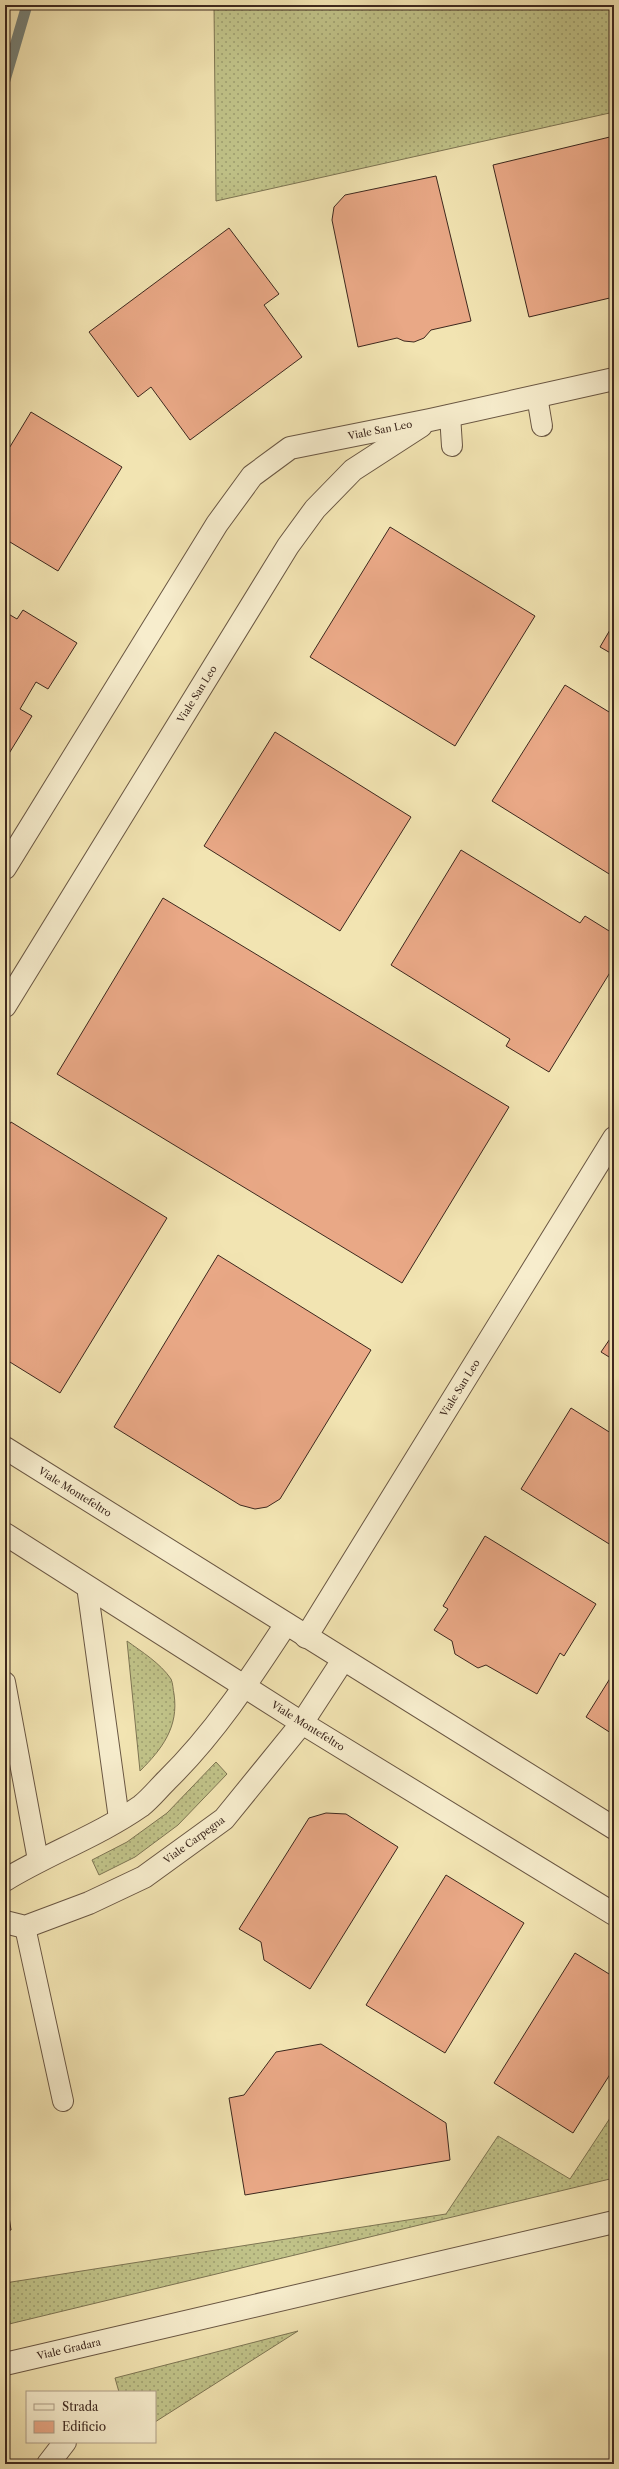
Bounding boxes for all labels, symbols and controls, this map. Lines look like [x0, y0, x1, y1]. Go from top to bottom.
street label: Viale San Leo [346, 417, 413, 443]
street label: Viale San Leo [174, 663, 220, 726]
street label: Viale San Leo [437, 1357, 483, 1420]
street label: Viale Montefeltro [35, 1464, 114, 1520]
street label: Viale Montefeltro [268, 1698, 347, 1754]
street label: Viale Carpegna [160, 1813, 228, 1867]
street label: Viale Gradara [35, 2335, 103, 2363]
legend [26, 2391, 156, 2443]
text: Strada [62, 2399, 99, 2414]
text: Edificio [62, 2419, 106, 2434]

